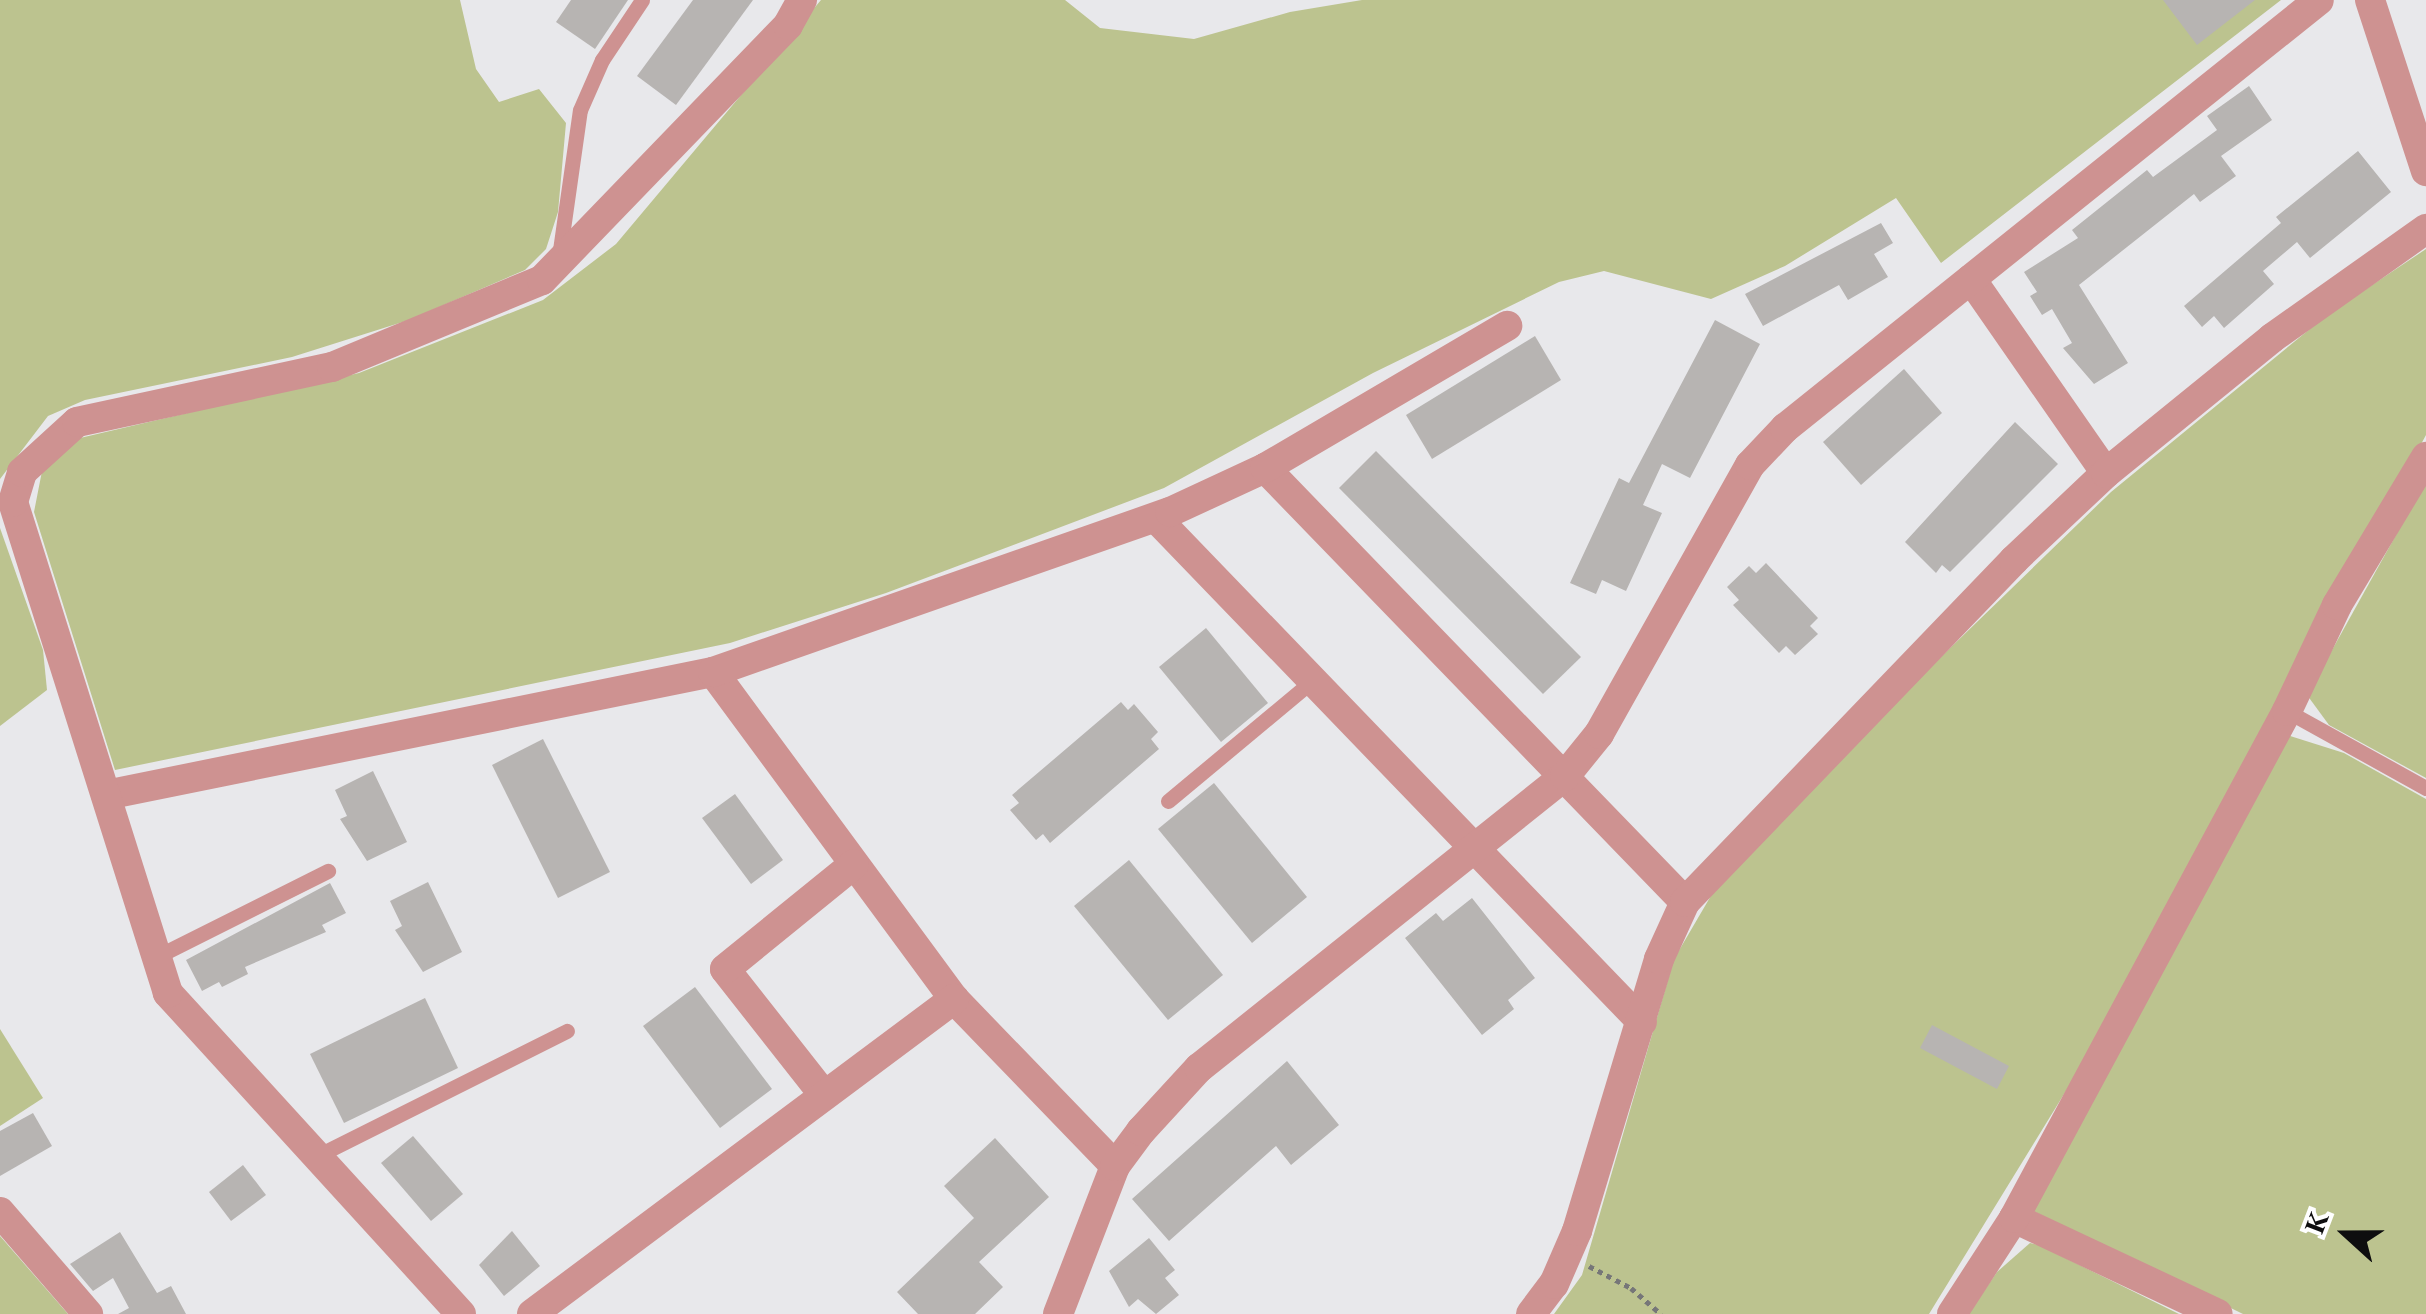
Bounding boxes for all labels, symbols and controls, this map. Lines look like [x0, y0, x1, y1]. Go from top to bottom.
north arrow [2296, 1184, 2396, 1284]
text: K [2294, 1205, 2341, 1241]

